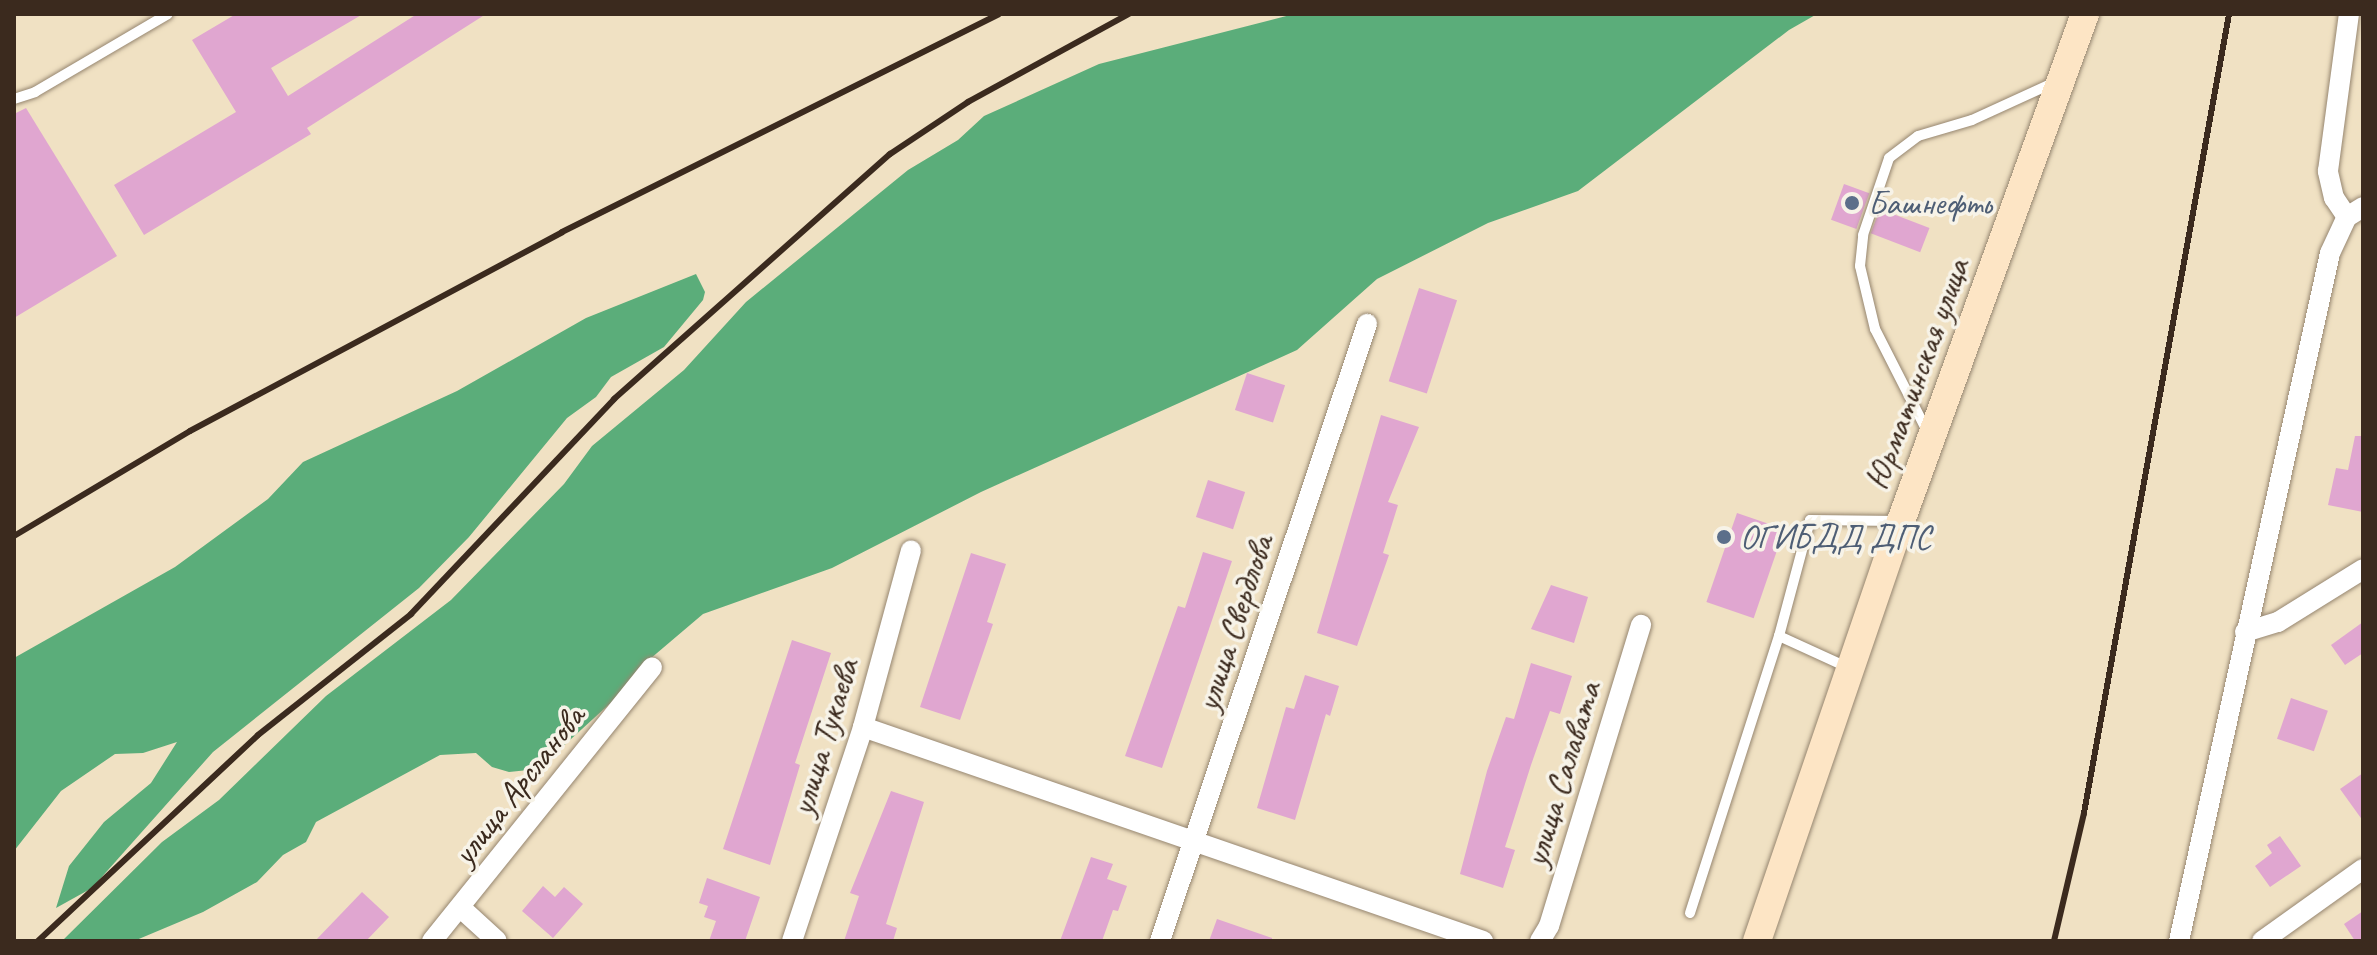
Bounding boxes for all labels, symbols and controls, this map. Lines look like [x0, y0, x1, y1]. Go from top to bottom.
place label: Башнефть [1868, 183, 1991, 223]
marker: Башнефть [1843, 194, 1861, 212]
street label: Юрматинская улица [1856, 252, 1978, 496]
place label: ОГИБДД ДПС [1740, 517, 1931, 557]
marker: ОГИБДД ДПС [1715, 528, 1733, 546]
street label: улица Свердлова [1187, 530, 1281, 716]
street label: улица Тукаева [781, 654, 867, 820]
street label: улица Салавата [1515, 678, 1609, 870]
street label: улица Арсланова [443, 697, 593, 873]

